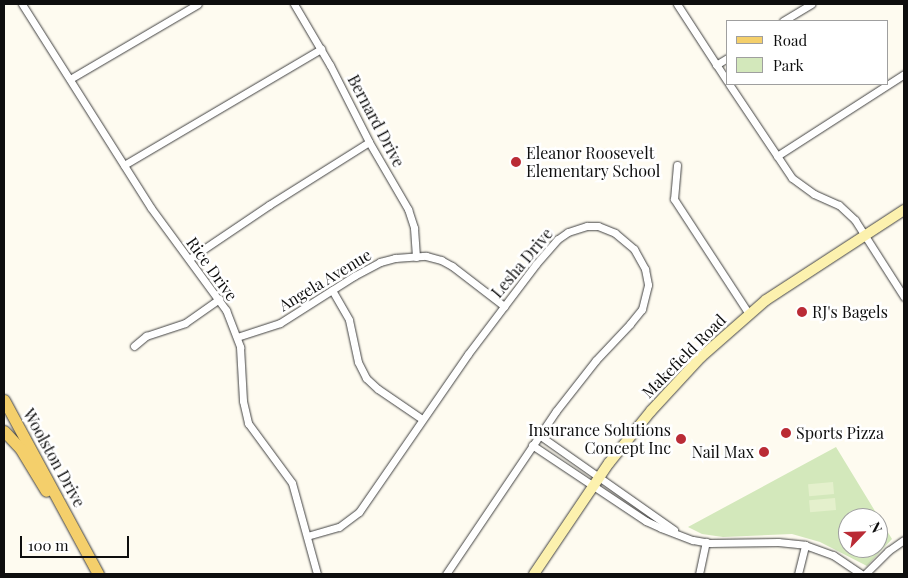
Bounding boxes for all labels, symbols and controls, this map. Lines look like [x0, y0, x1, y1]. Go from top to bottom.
legend [726, 20, 888, 85]
text: Road [773, 30, 807, 50]
text: Park [773, 55, 804, 75]
street label: Bernard Drive [344, 71, 408, 171]
place label: Eleanor Roosevelt Elementary School [526, 143, 661, 181]
marker: Eleanor Roosevelt Elementary School [510, 156, 522, 168]
street label: Lesha Drive [487, 224, 557, 302]
street label: Rice Drive [182, 233, 242, 305]
street label: Angela Avenue [275, 245, 375, 315]
place label: RJ's Bagels [812, 302, 888, 322]
marker: RJ's Bagels [796, 306, 808, 318]
street label: Makefield Road [638, 310, 730, 402]
street label: Woolston Drive [19, 405, 89, 511]
place label: Insurance Solutions Concept Inc [528, 420, 671, 458]
place label: Sports Pizza [796, 423, 884, 443]
marker: Sports Pizza [780, 427, 792, 439]
marker: Insurance Solutions Concept Inc [675, 433, 687, 445]
place label: Nail Max [692, 442, 754, 462]
marker: Nail Max [758, 446, 770, 458]
north arrow [838, 508, 888, 558]
text: N [866, 519, 887, 536]
scale bar [22, 526, 131, 558]
text: 100 m [28, 535, 69, 555]

